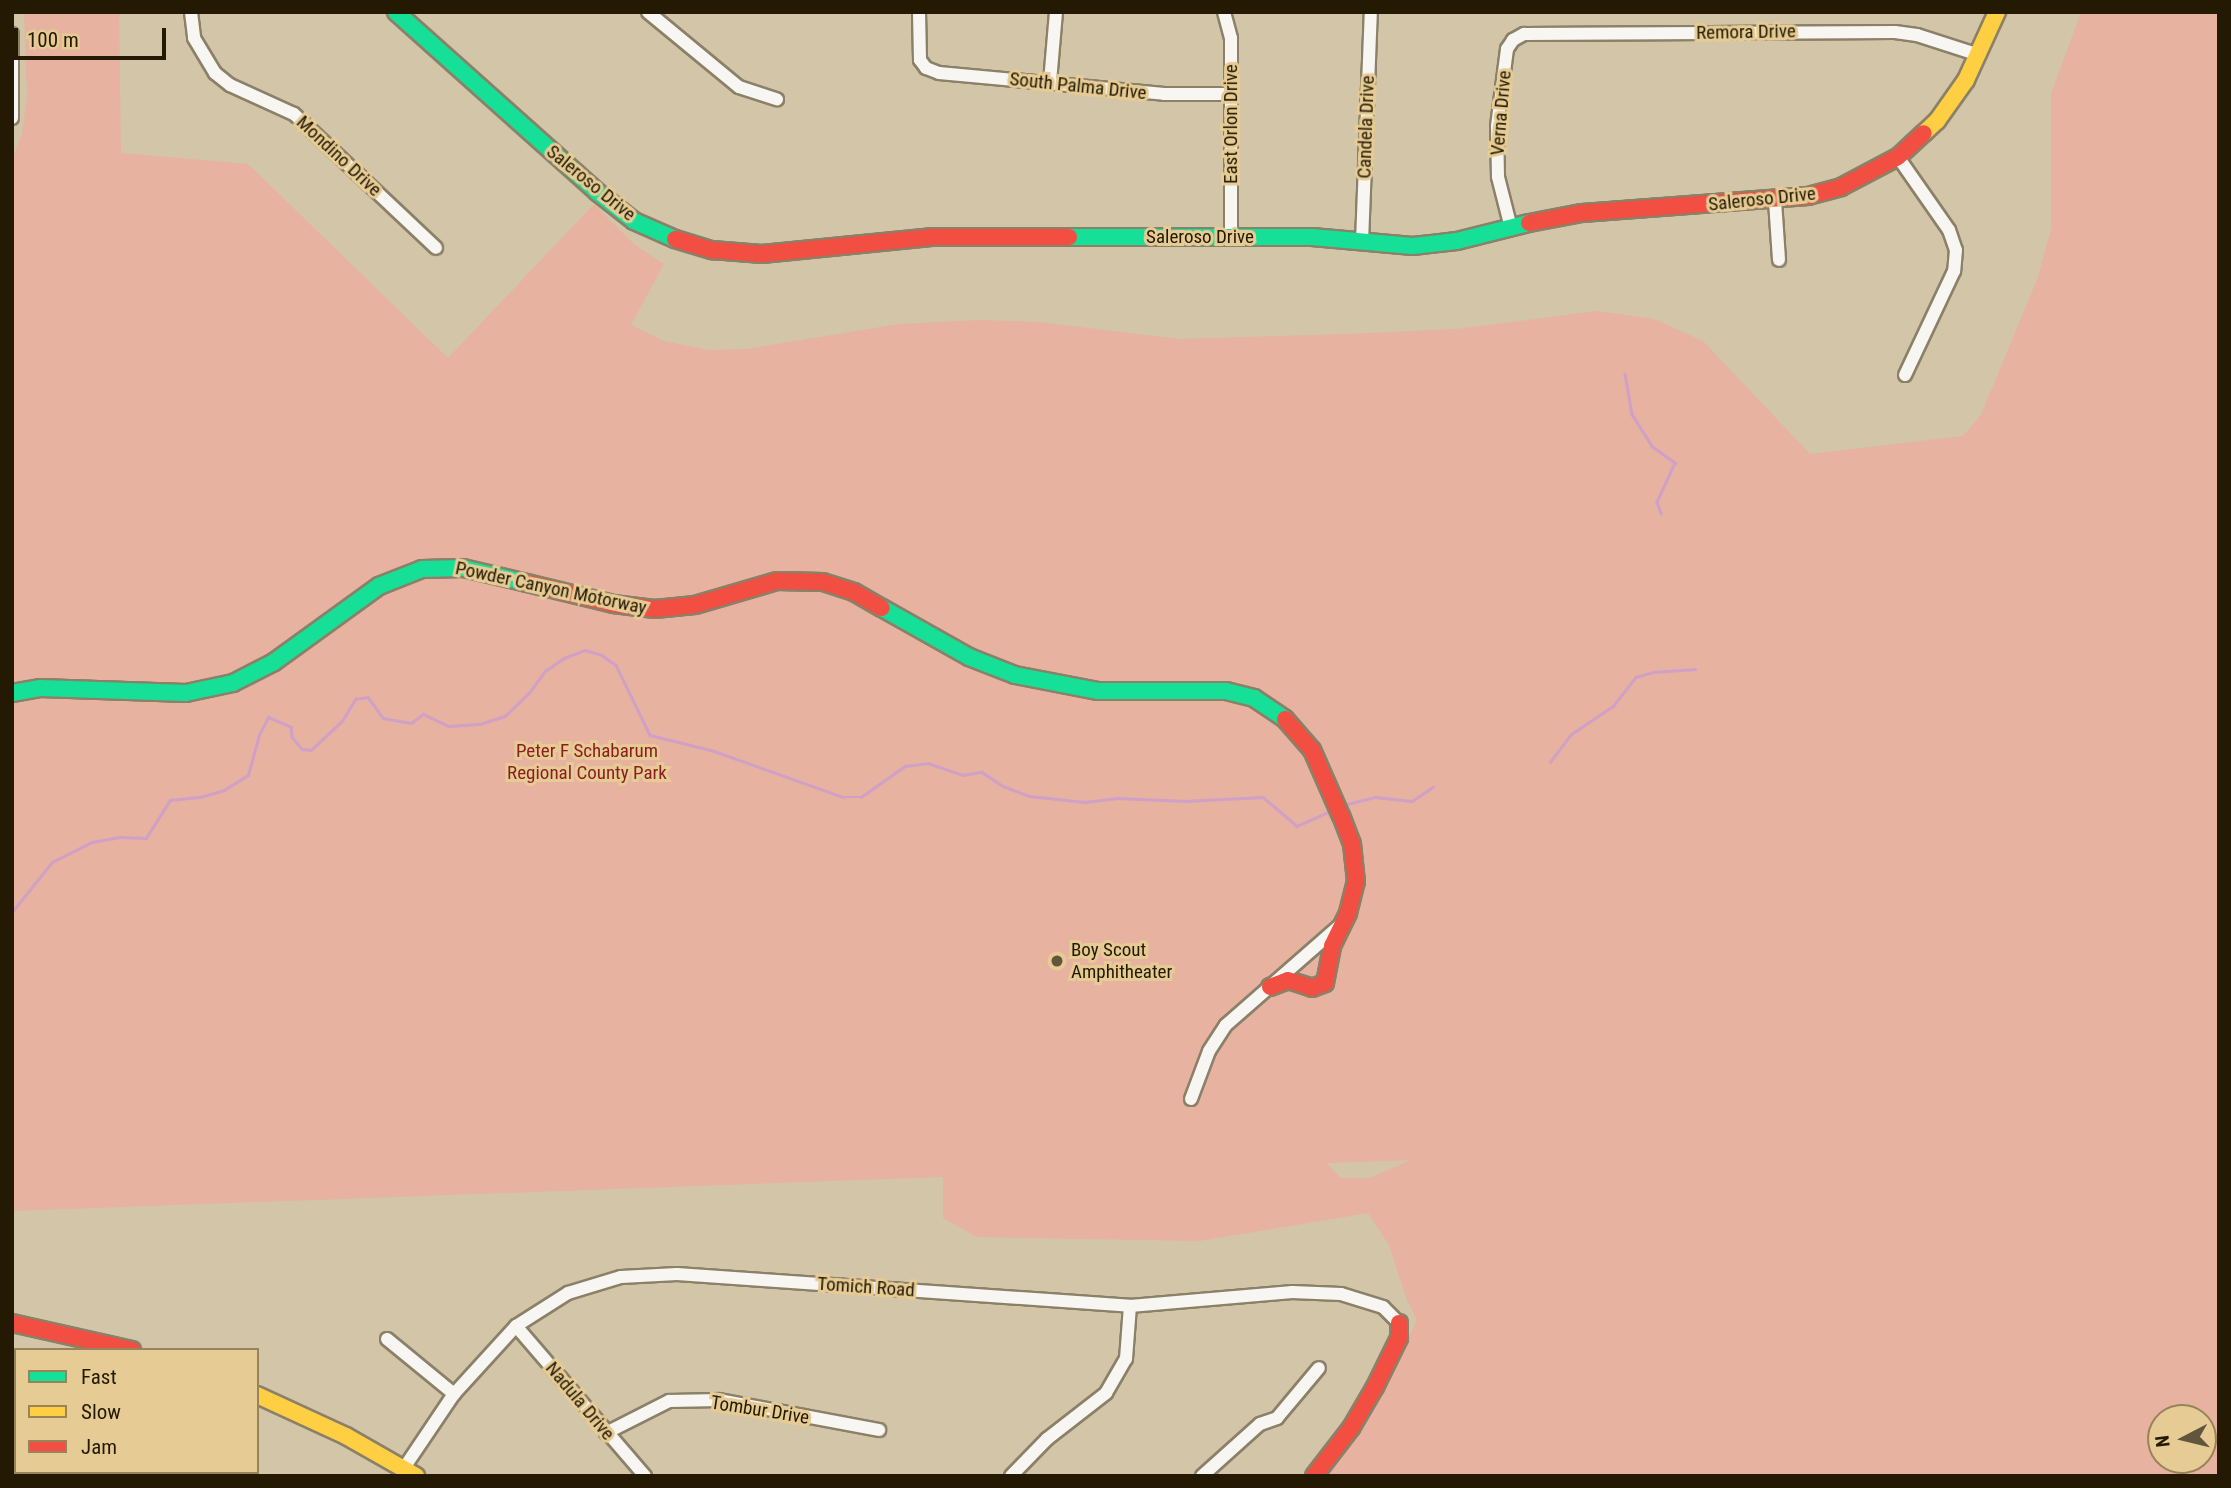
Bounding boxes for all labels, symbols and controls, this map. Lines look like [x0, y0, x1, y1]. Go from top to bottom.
scale bar [18, 14, 170, 58]
street label: Remora Drive [1696, 20, 1796, 44]
text: 100 m [27, 28, 79, 52]
street label: East Orlon Drive [1220, 64, 1242, 184]
street label: South Palma Drive [1009, 67, 1147, 105]
street label: Verna Drive [1486, 69, 1516, 157]
street label: Candela Drive [1353, 75, 1379, 179]
street label: Mondino Drive [292, 111, 386, 201]
street label: Saleroso Drive [542, 140, 640, 226]
street label: Saleroso Drive [1707, 182, 1817, 216]
street label: Saleroso Drive [1146, 226, 1254, 248]
street label: Powder Canyon Motorway [453, 557, 649, 619]
park label: Peter F Schabarum Regional County Park [507, 740, 667, 784]
place label: Boy Scout Amphitheater [1071, 939, 1172, 983]
marker: Boy Scout Amphitheater [1049, 953, 1065, 969]
street label: Tomich Road [817, 1272, 915, 1302]
legend [14, 1348, 259, 1474]
street label: Nadula Drive [541, 1357, 619, 1445]
text: Fast [81, 1365, 117, 1389]
street label: Tombur Drive [709, 1391, 811, 1429]
text: Slow [81, 1400, 121, 1424]
north arrow [2147, 1404, 2217, 1474]
text: N [2151, 1434, 2175, 1449]
text: Jam [81, 1435, 117, 1459]

